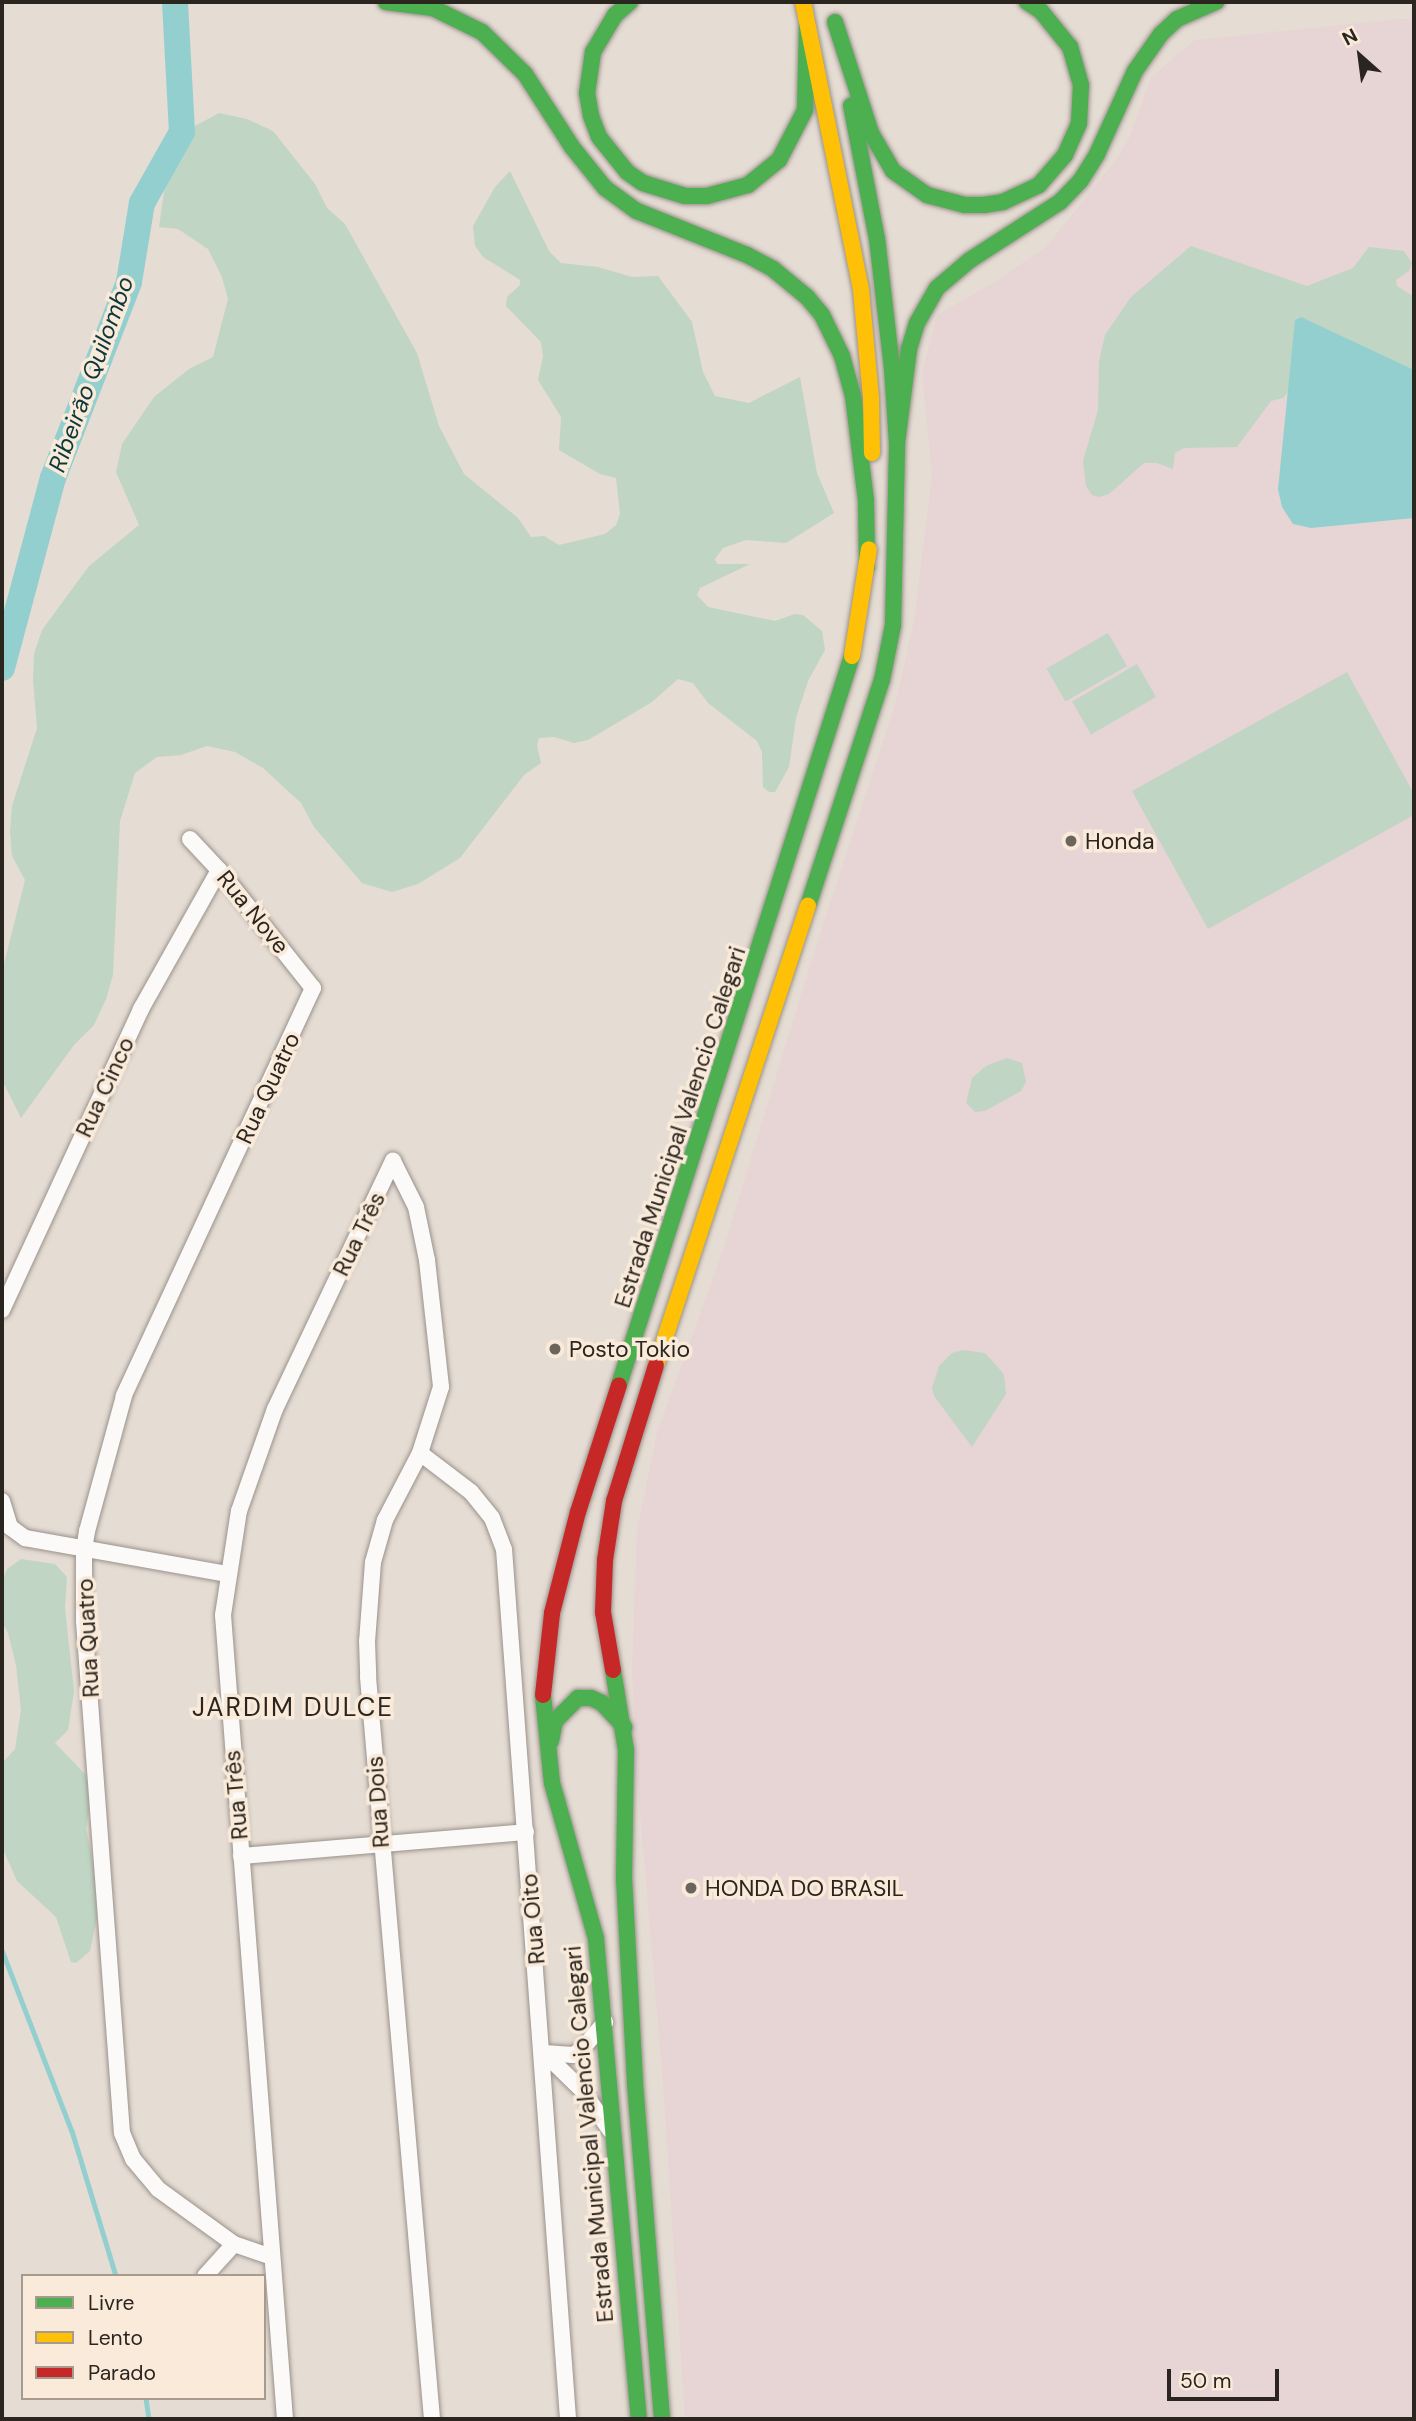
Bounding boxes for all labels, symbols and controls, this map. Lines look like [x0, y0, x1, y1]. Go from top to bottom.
north arrow [1325, 21, 1395, 91]
text: N [1338, 23, 1362, 51]
water label: Ribeirão Quilombo [42, 272, 140, 476]
place label: Honda [1085, 827, 1154, 855]
marker: Honda [1063, 833, 1079, 849]
street label: Rua Nove [211, 865, 295, 959]
street label: Estrada Municipal Valencio Calegari [608, 943, 752, 1311]
street label: Rua Quatro [230, 1028, 306, 1148]
street label: Rua Cinco [70, 1032, 140, 1142]
street label: Rua Três [327, 1188, 391, 1280]
place label: Posto Tokio [569, 1335, 690, 1363]
marker: Posto Tokio [547, 1341, 563, 1357]
street label: Rua Quatro [71, 1578, 105, 1698]
district label: JARDIM DULCE [194, 1692, 392, 1724]
street label: Rua Três [218, 1749, 254, 1841]
street label: Rua Dois [361, 1755, 395, 1849]
street label: Rua Oito [515, 1872, 551, 1966]
place label: HONDA DO BRASIL [705, 1874, 904, 1902]
marker: HONDA DO BRASIL [683, 1880, 699, 1896]
street label: Estrada Municipal Valencio Calegari [559, 1944, 619, 2324]
legend [21, 2274, 266, 2400]
text: Livre [88, 2289, 134, 2317]
text: Lento [88, 2324, 143, 2352]
scale bar [1171, 2354, 1283, 2398]
text: Parado [88, 2359, 156, 2387]
text: 50 m [1180, 2367, 1231, 2395]

